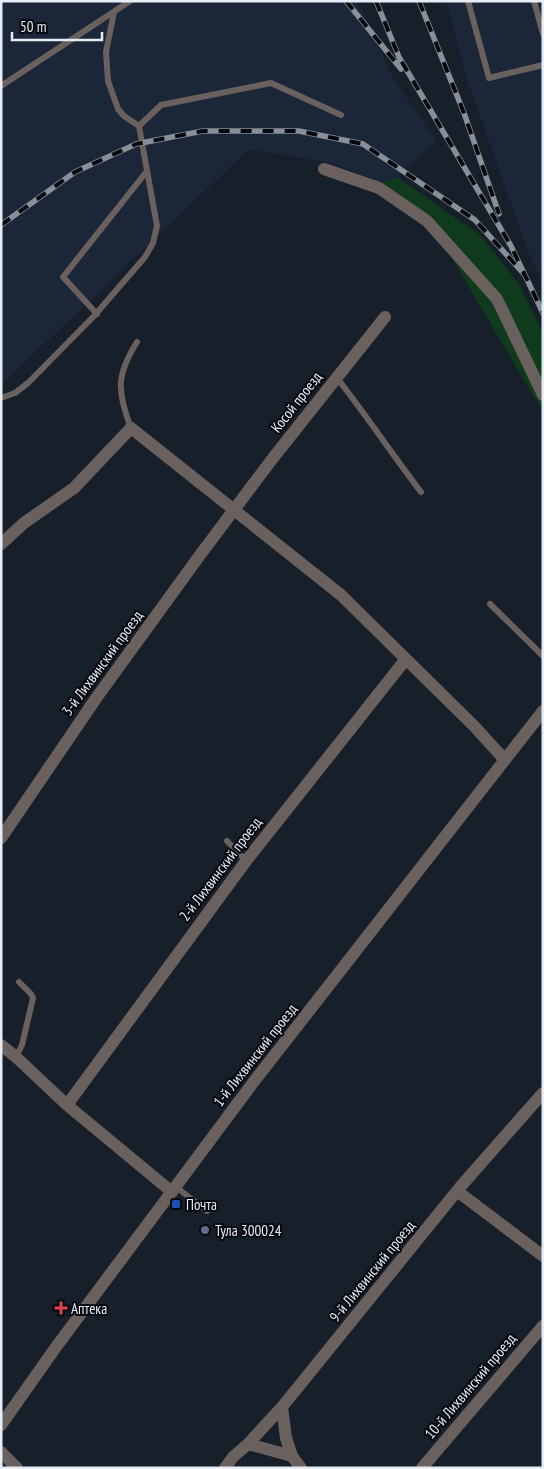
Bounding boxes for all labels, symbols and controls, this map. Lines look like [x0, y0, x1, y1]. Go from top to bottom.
scale bar [12, 10, 102, 42]
text: 50 m [20, 17, 46, 36]
street label: Косой проезд [266, 367, 326, 436]
street label: 3-й Лихвинский проезд [57, 606, 147, 719]
street label: 2-й Лихвинский проезд [175, 813, 266, 925]
street label: 1-й Лихвинский проезд [209, 999, 301, 1110]
place label: Почта [186, 1195, 217, 1214]
marker: Почта [170, 1198, 182, 1210]
street label: 9-й Лихвинский проезд [325, 1216, 419, 1326]
place label: Тула 300024 [215, 1221, 282, 1240]
marker: Тула 300024 [199, 1224, 211, 1236]
place label: Аптека [71, 1299, 107, 1318]
marker: Аптека [55, 1302, 67, 1314]
street label: 10-й Лихвинский проезд [420, 1329, 520, 1443]

